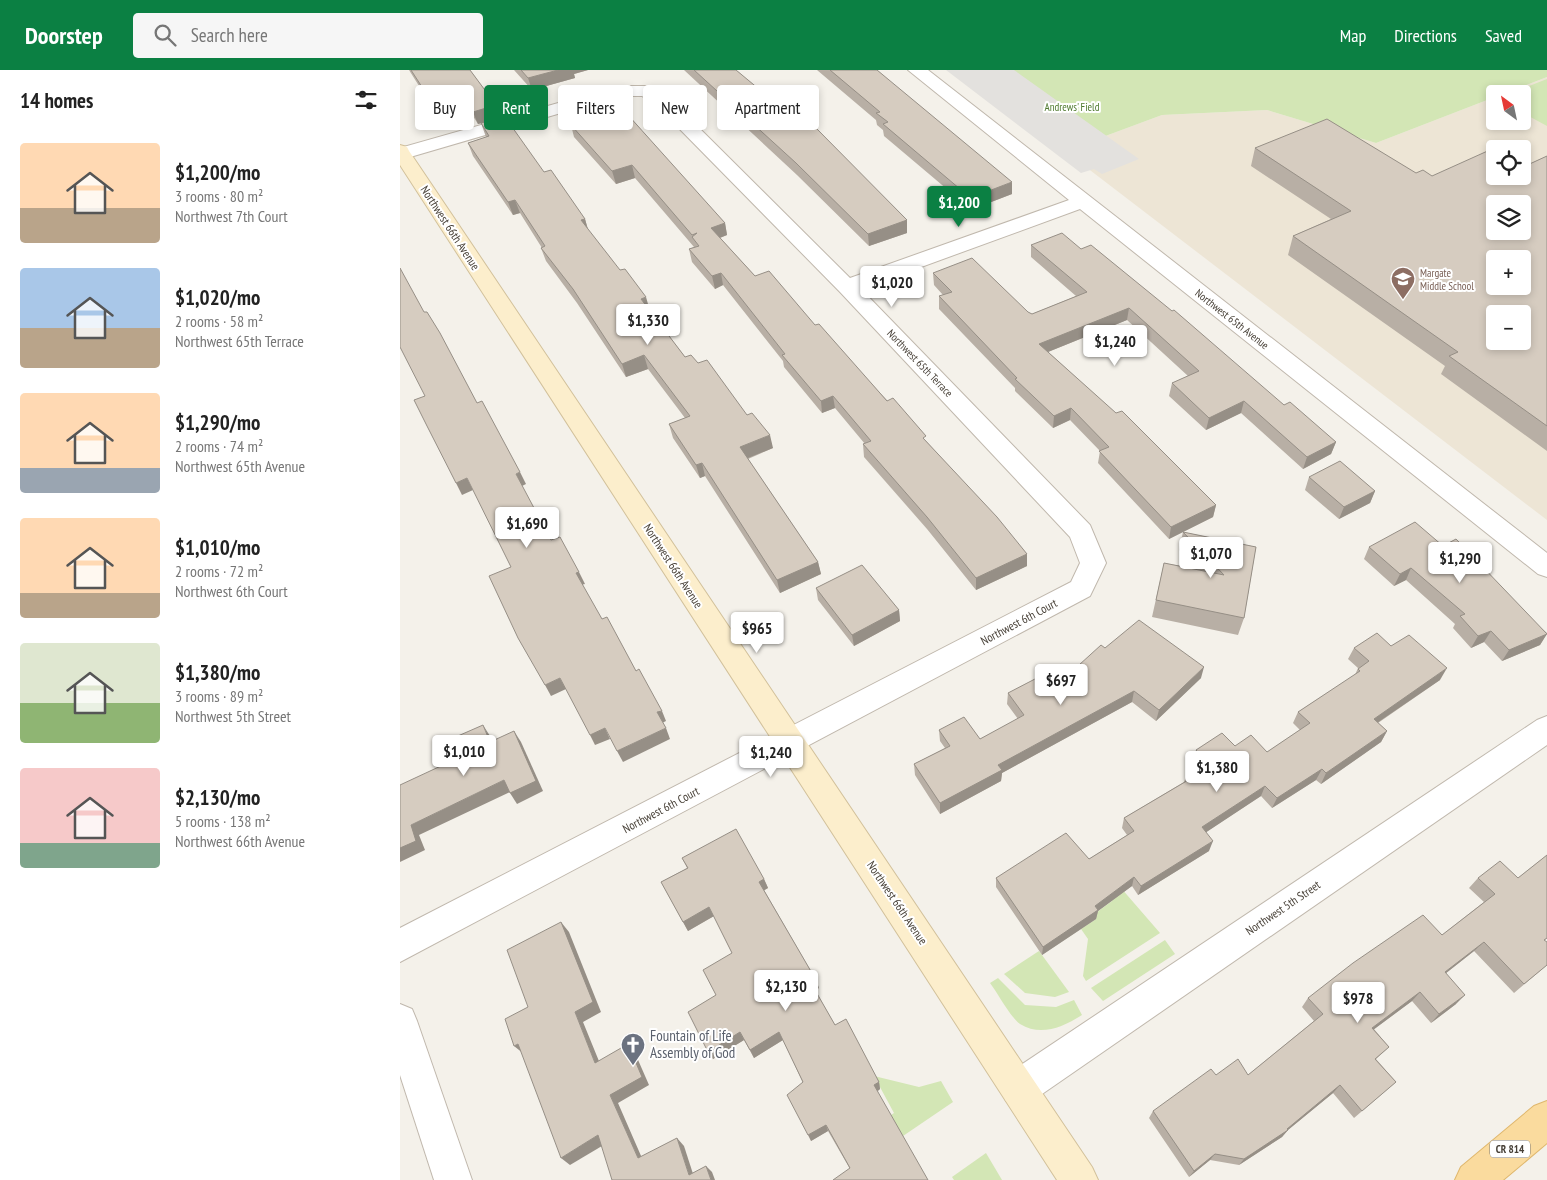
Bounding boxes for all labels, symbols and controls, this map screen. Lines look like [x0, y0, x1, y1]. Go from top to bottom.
search box [133, 13, 483, 58]
text: Doorstep [25, 20, 103, 51]
icon: search [151, 21, 179, 49]
text: Search here [191, 23, 268, 47]
text: Map [1340, 24, 1366, 47]
text: Directions [1394, 24, 1457, 47]
text: Saved [1485, 24, 1522, 47]
chip: Buy [415, 85, 474, 130]
chip: Rent [484, 85, 548, 130]
chip: Filters [558, 85, 633, 130]
chip: New [643, 85, 707, 130]
chip: Apartment [717, 85, 819, 130]
north arrow [1486, 85, 1531, 130]
map controls [1486, 85, 1531, 350]
icon: filters [352, 86, 380, 114]
text: 14 homes [20, 87, 93, 114]
park label: Andrews' Field [1045, 100, 1100, 114]
button: locate [1486, 140, 1531, 185]
text: $1,200/mo [175, 159, 260, 186]
icon: home [60, 163, 120, 223]
street label: Northwest 66th Avenue [418, 183, 483, 273]
text: 3 rooms · 80 m² [175, 186, 263, 206]
pin: $1,200 [918, 186, 1000, 228]
text: $1,200 [938, 192, 980, 212]
button: layers [1486, 195, 1531, 240]
text: Northwest 7th Court [175, 206, 288, 226]
button: + [1486, 250, 1531, 295]
pin: $1,020 [851, 266, 933, 308]
school or university icon: Margate Middle School [1390, 266, 1416, 300]
place label: Margate Middle School [1420, 266, 1474, 293]
text: $1,020 [871, 272, 913, 292]
text: $1,020/mo [175, 284, 260, 311]
street label: Northwest 65th Avenue [1192, 286, 1272, 352]
icon: home [60, 288, 120, 348]
pin: $1,330 [607, 304, 689, 346]
button: − [1486, 305, 1531, 350]
text: $1,330 [627, 310, 669, 330]
text: 2 rooms · 58 m² [175, 311, 263, 331]
pin: $1,240 [1074, 324, 1156, 367]
street label: Northwest 65th Terrace [884, 326, 956, 400]
text: Northwest 65th Terrace [175, 331, 304, 351]
text: $1,240 [1094, 331, 1136, 351]
text: $1,290/mo [175, 409, 260, 436]
icon: home [60, 413, 120, 473]
text: 2 rooms · 74 m² [175, 436, 263, 456]
text: Northwest 65th Avenue [175, 456, 305, 476]
pin: $1,690 [486, 506, 568, 549]
text: $1,690 [506, 513, 548, 533]
street label: Northwest 66th Avenue [641, 521, 706, 611]
text: $1,010/mo [175, 534, 260, 561]
pin: $1,070 [1170, 536, 1252, 579]
icon: home [60, 538, 120, 598]
pin: $1,290 [1419, 542, 1501, 584]
text: $1,070 [1190, 543, 1232, 563]
text: $1,290 [1439, 548, 1481, 568]
text: 2 rooms · 72 m² [175, 561, 263, 581]
text: Northwest 6th Court [175, 581, 288, 601]
street label: Northwest 6th Court [978, 595, 1060, 648]
pin: $965 [727, 612, 787, 654]
text: $965 [742, 618, 772, 638]
text: $1,380/mo [175, 659, 260, 686]
icon: home [60, 663, 120, 723]
pin: $697 [1031, 664, 1091, 706]
text: $697 [1046, 670, 1076, 690]
text: 3 rooms · 89 m² [175, 686, 263, 706]
text: Northwest 5th Street [175, 706, 291, 726]
pin: $1,010 [423, 734, 505, 777]
pin: $1,240 [730, 736, 812, 778]
text: $1,010 [443, 741, 485, 761]
text: $1,240 [750, 742, 792, 762]
pin: $1,380 [1176, 750, 1258, 793]
text: $1,380 [1196, 757, 1238, 777]
street label: Northwest 6th Court [620, 783, 702, 836]
text: $2,130/mo [175, 784, 260, 811]
icon: home [60, 788, 120, 848]
text: 5 rooms · 138 m² [175, 811, 271, 831]
text: Northwest 66th Avenue [175, 831, 305, 851]
street label: Northwest 66th Avenue [864, 858, 931, 947]
street label: Northwest 5th Street [1242, 877, 1324, 938]
pin: $2,130 [745, 970, 827, 1012]
text: $2,130 [765, 976, 807, 996]
pin: $978 [1328, 982, 1388, 1024]
text: $978 [1343, 988, 1373, 1008]
place label: Fountain of Life Assembly of God [650, 1026, 735, 1062]
church icon: Fountain of Life Assembly of God [620, 1032, 646, 1066]
road number: CR 814 [1490, 1140, 1530, 1158]

